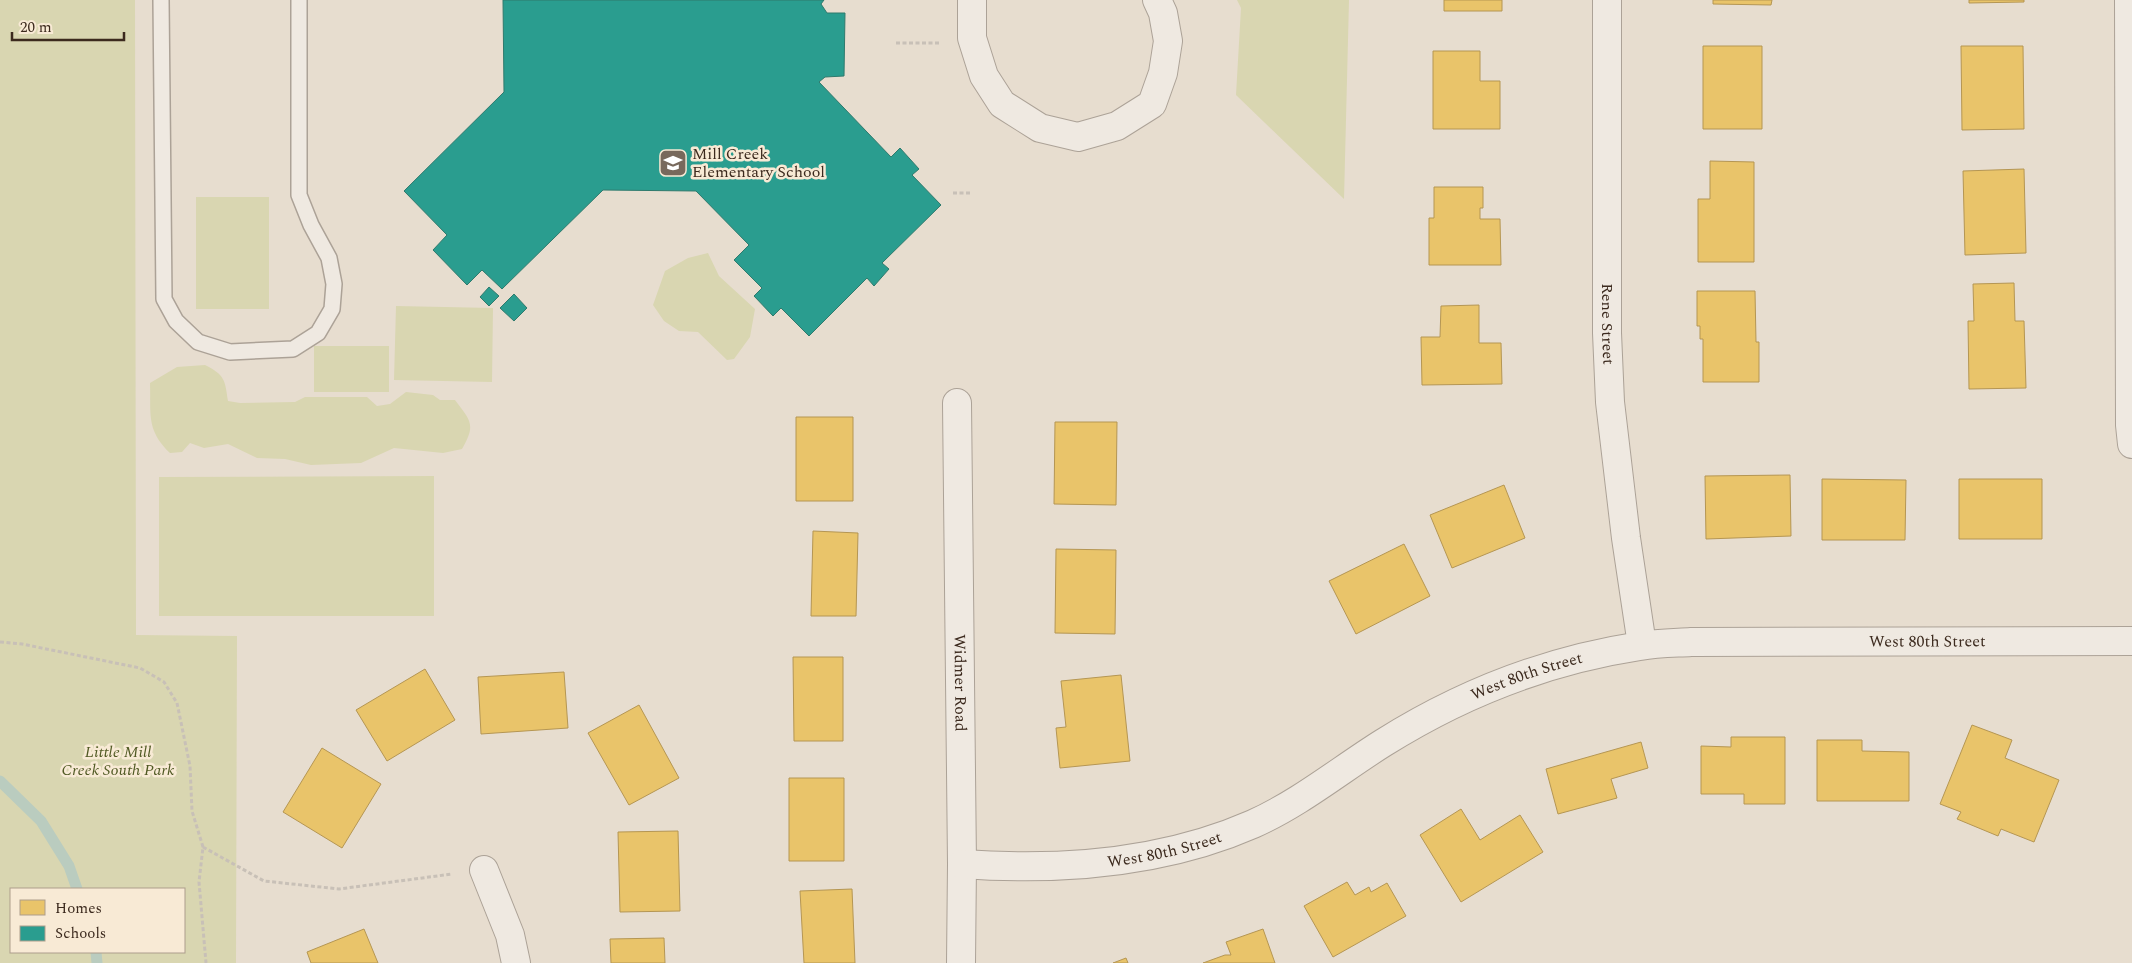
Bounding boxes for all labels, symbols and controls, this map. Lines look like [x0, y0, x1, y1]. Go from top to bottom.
scale bar [12, 10, 125, 42]
text: 20 m [20, 16, 52, 39]
place label: Mill Creek Elementary School [692, 142, 825, 184]
school or university icon: Mill Creek Elementary School [658, 148, 688, 178]
street label: Rene Street [1595, 283, 1620, 366]
street label: West 80th Street [1869, 629, 1986, 654]
street label: Widmer Road [948, 634, 973, 732]
street label: West 80th Street [1467, 646, 1585, 707]
park label: Little Mill Creek South Park [62, 740, 175, 782]
street label: West 80th Street [1106, 825, 1225, 874]
legend [10, 888, 185, 953]
text: Homes [55, 897, 102, 920]
text: Schools [55, 922, 106, 945]

